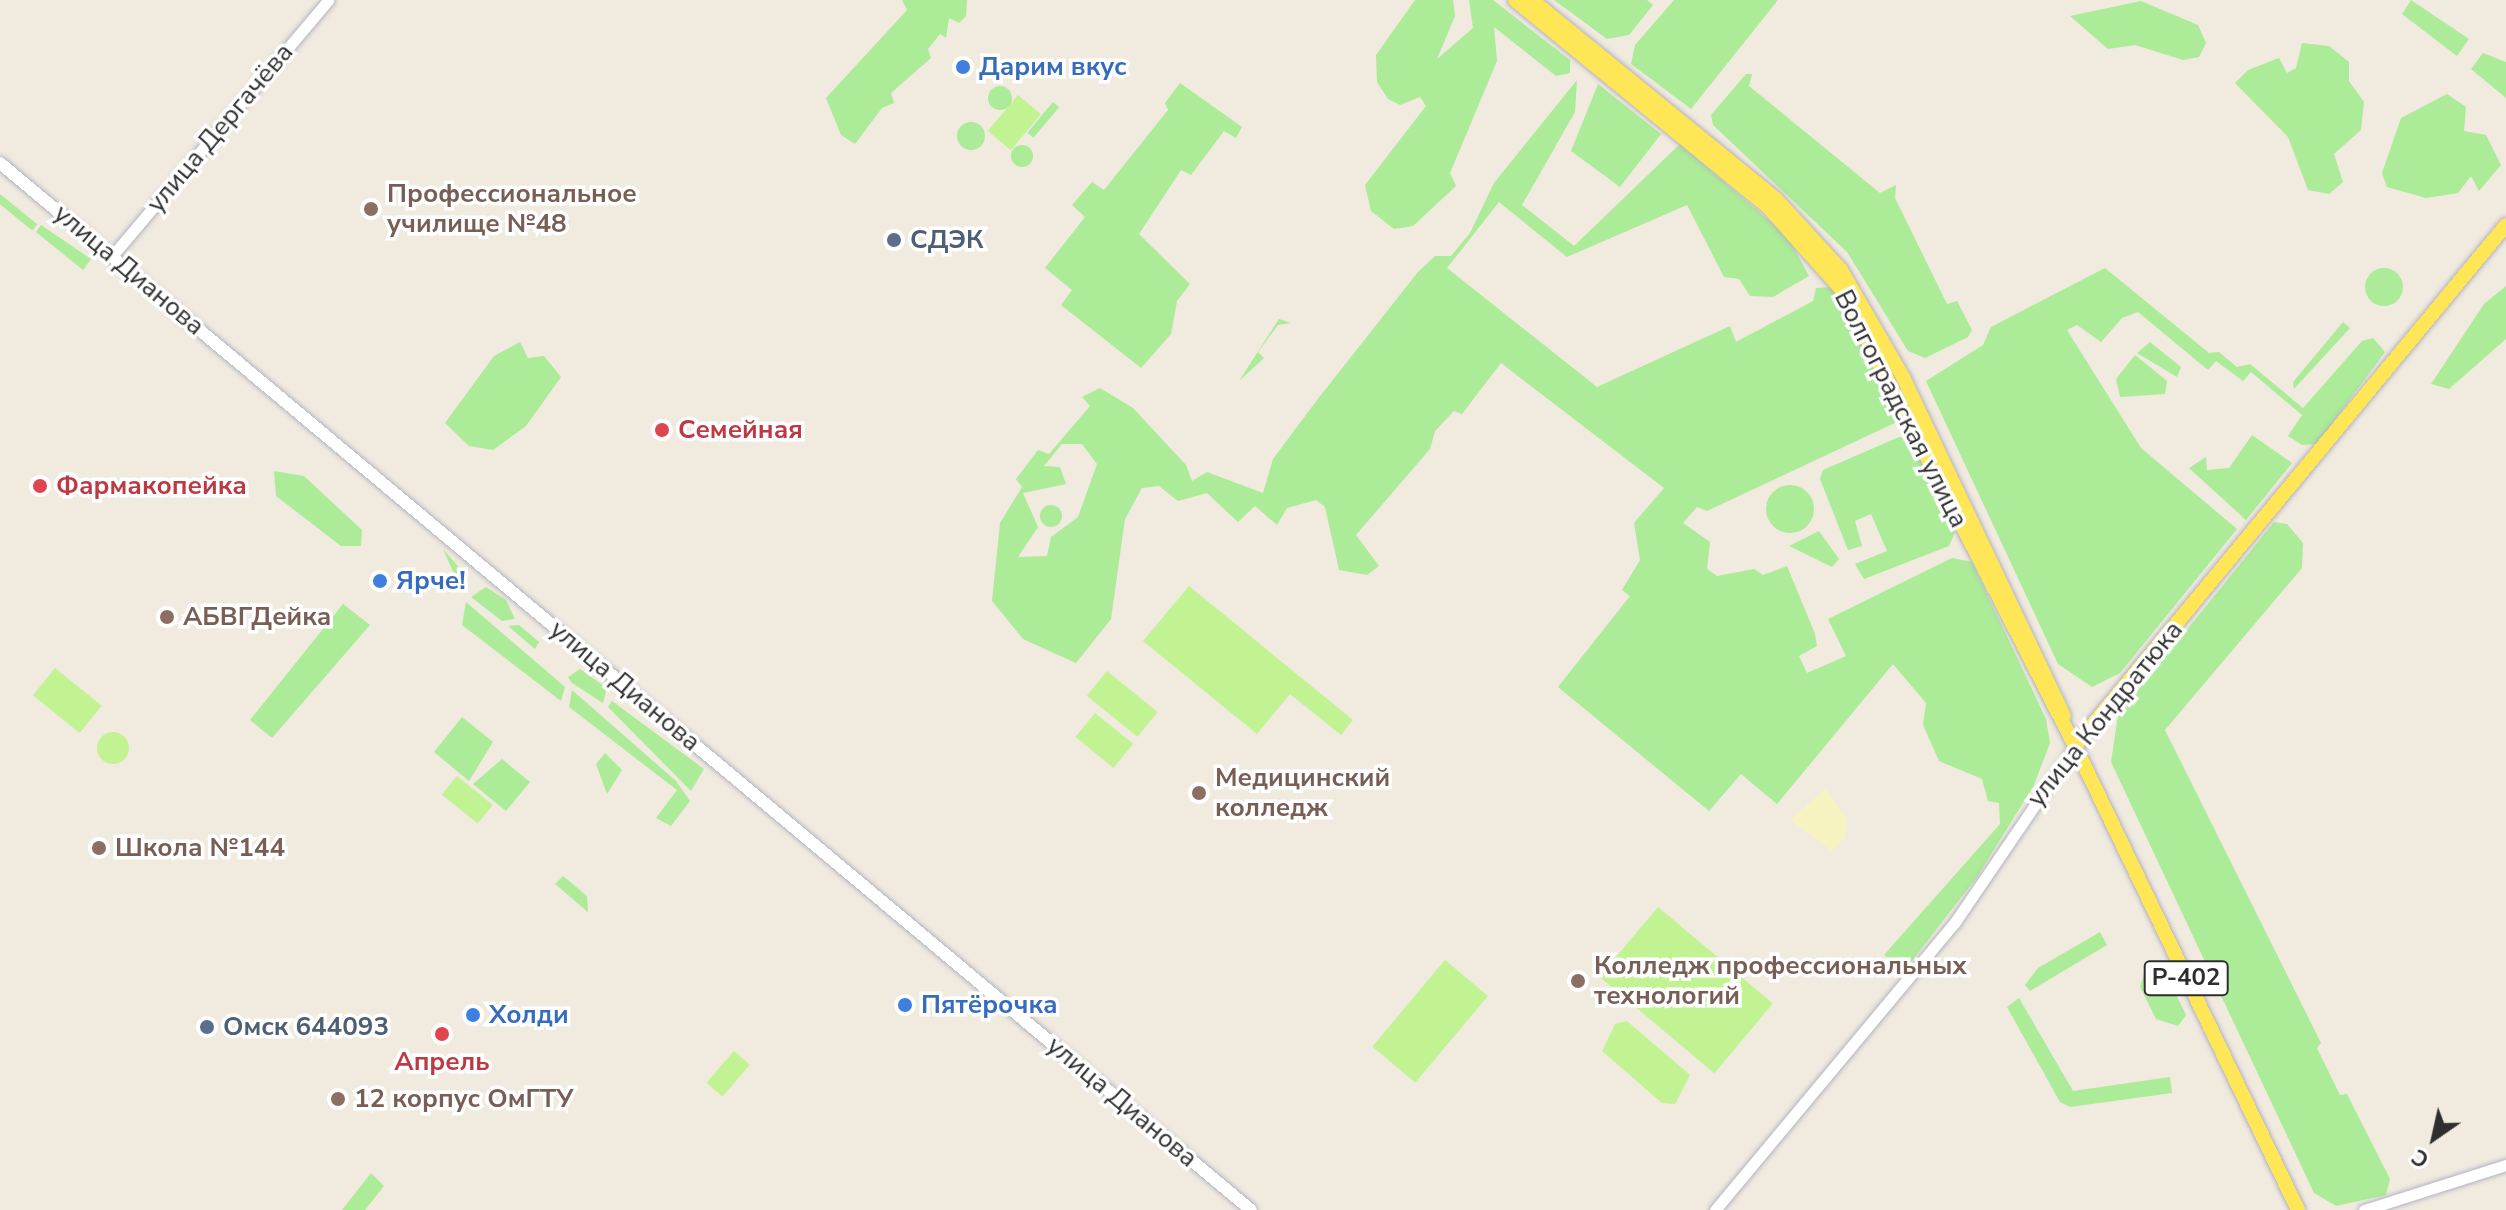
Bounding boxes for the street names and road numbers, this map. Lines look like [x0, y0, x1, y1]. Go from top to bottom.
street label: улица Дергачёва [140, 37, 300, 219]
street label: улица Дианова [47, 198, 211, 342]
street label: Волгоградская улица [1828, 285, 1974, 533]
street label: улица Дианова [543, 614, 707, 758]
street label: улица Кондратюка [2021, 615, 2189, 813]
road number: Р-402 [2142, 958, 2230, 998]
street label: улица Дианова [1040, 1030, 1204, 1174]

